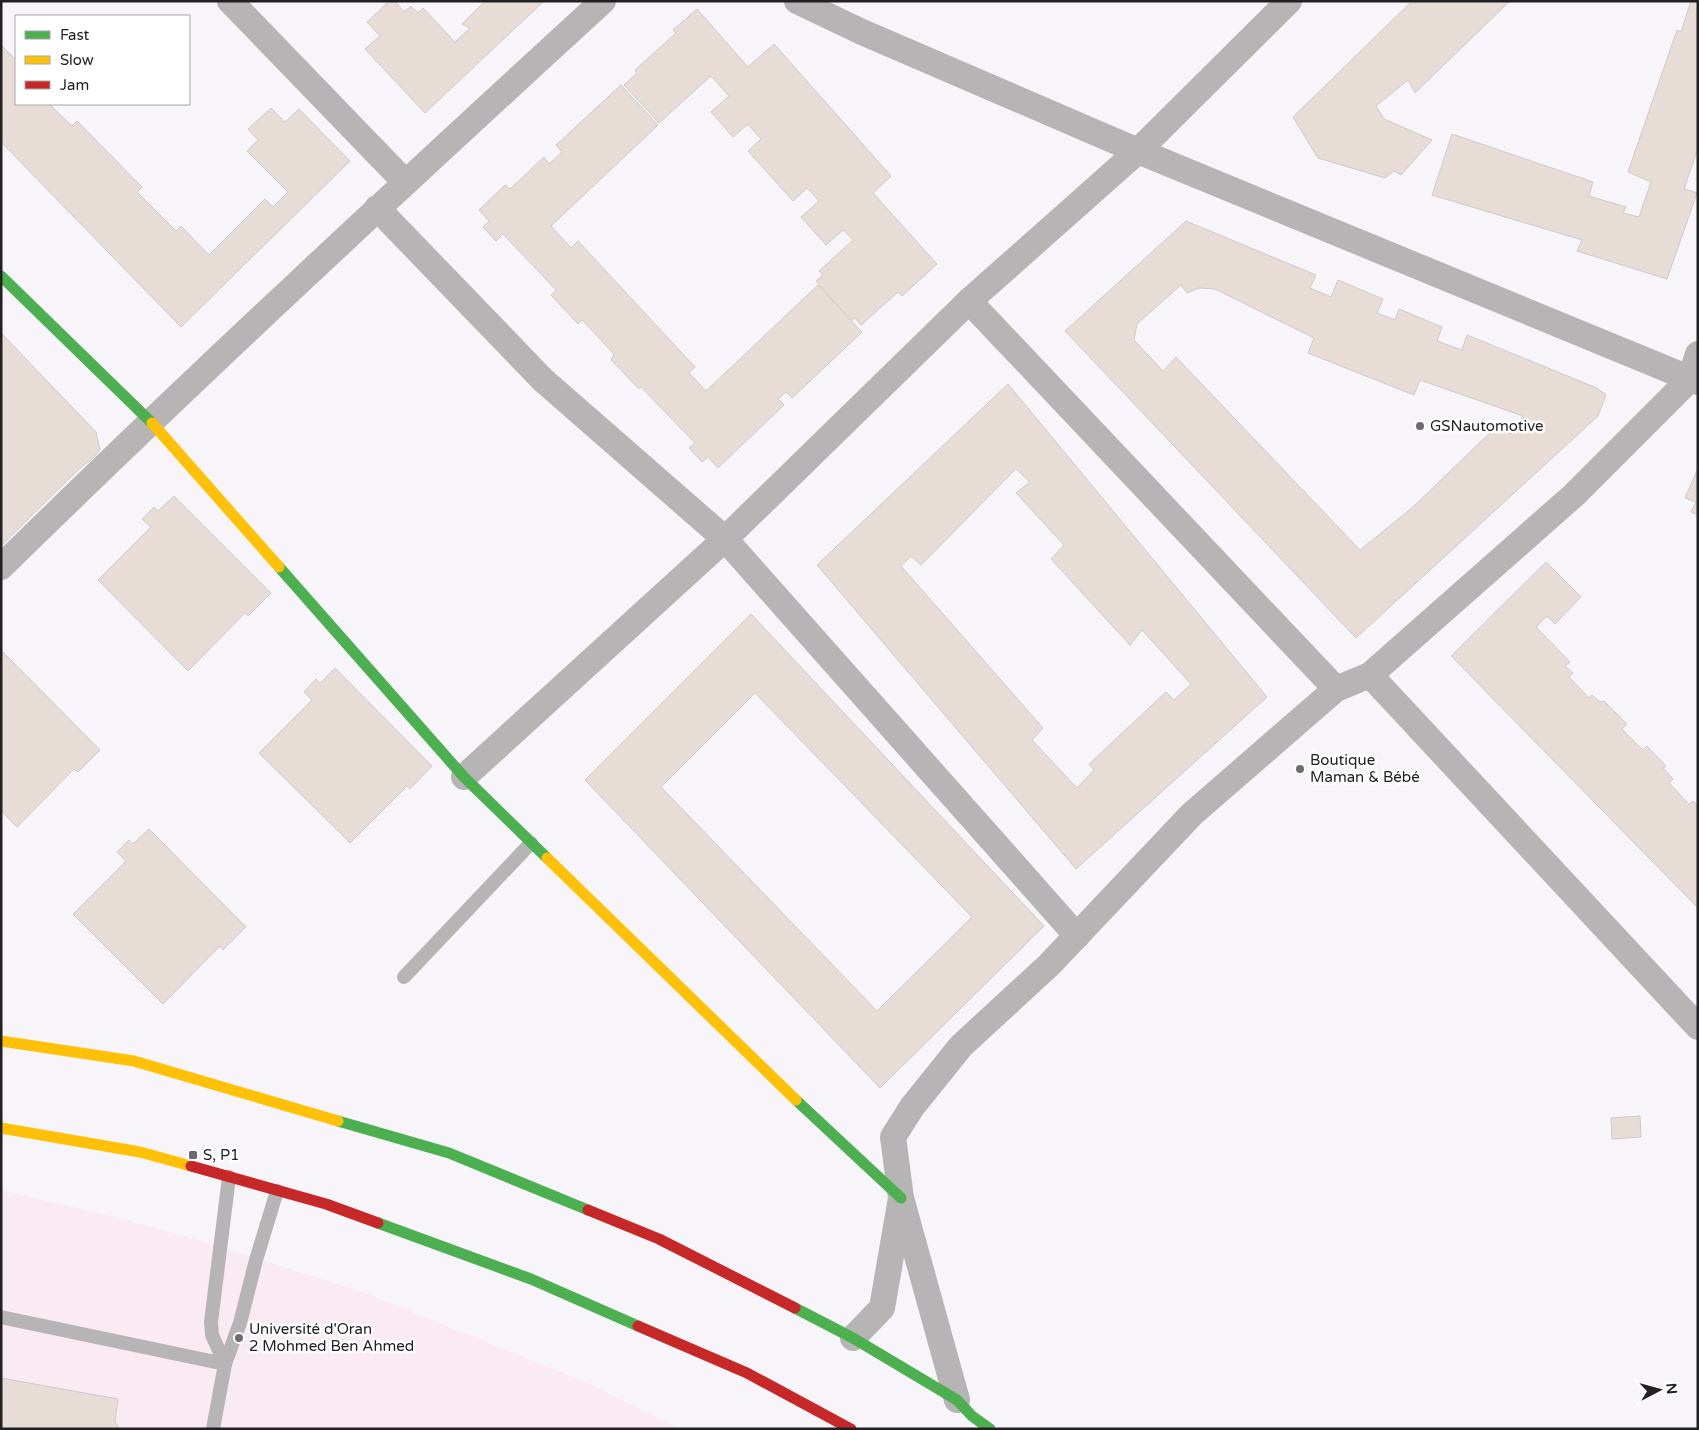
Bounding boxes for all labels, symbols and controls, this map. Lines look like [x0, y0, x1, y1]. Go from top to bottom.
legend [15, 15, 190, 105]
text: Fast [60, 26, 90, 44]
text: Slow [60, 51, 94, 69]
text: Jam [60, 76, 89, 94]
place label: GSNautomotive [1430, 417, 1544, 435]
marker: GSNautomotive [1414, 420, 1426, 432]
place label: Boutique Maman & Bébé [1310, 751, 1420, 786]
marker: Boutique Maman & Bébé [1294, 763, 1306, 775]
place label: S, P1 [203, 1146, 240, 1164]
marker: S, P1 [187, 1149, 199, 1161]
place label: Université d'Oran 2 Mohmed Ben Ahmed [249, 1320, 414, 1355]
marker: Université d'Oran 2 Mohmed Ben Ahmed [233, 1332, 245, 1344]
north arrow [1634, 1365, 1684, 1415]
text: N [1662, 1382, 1680, 1395]

